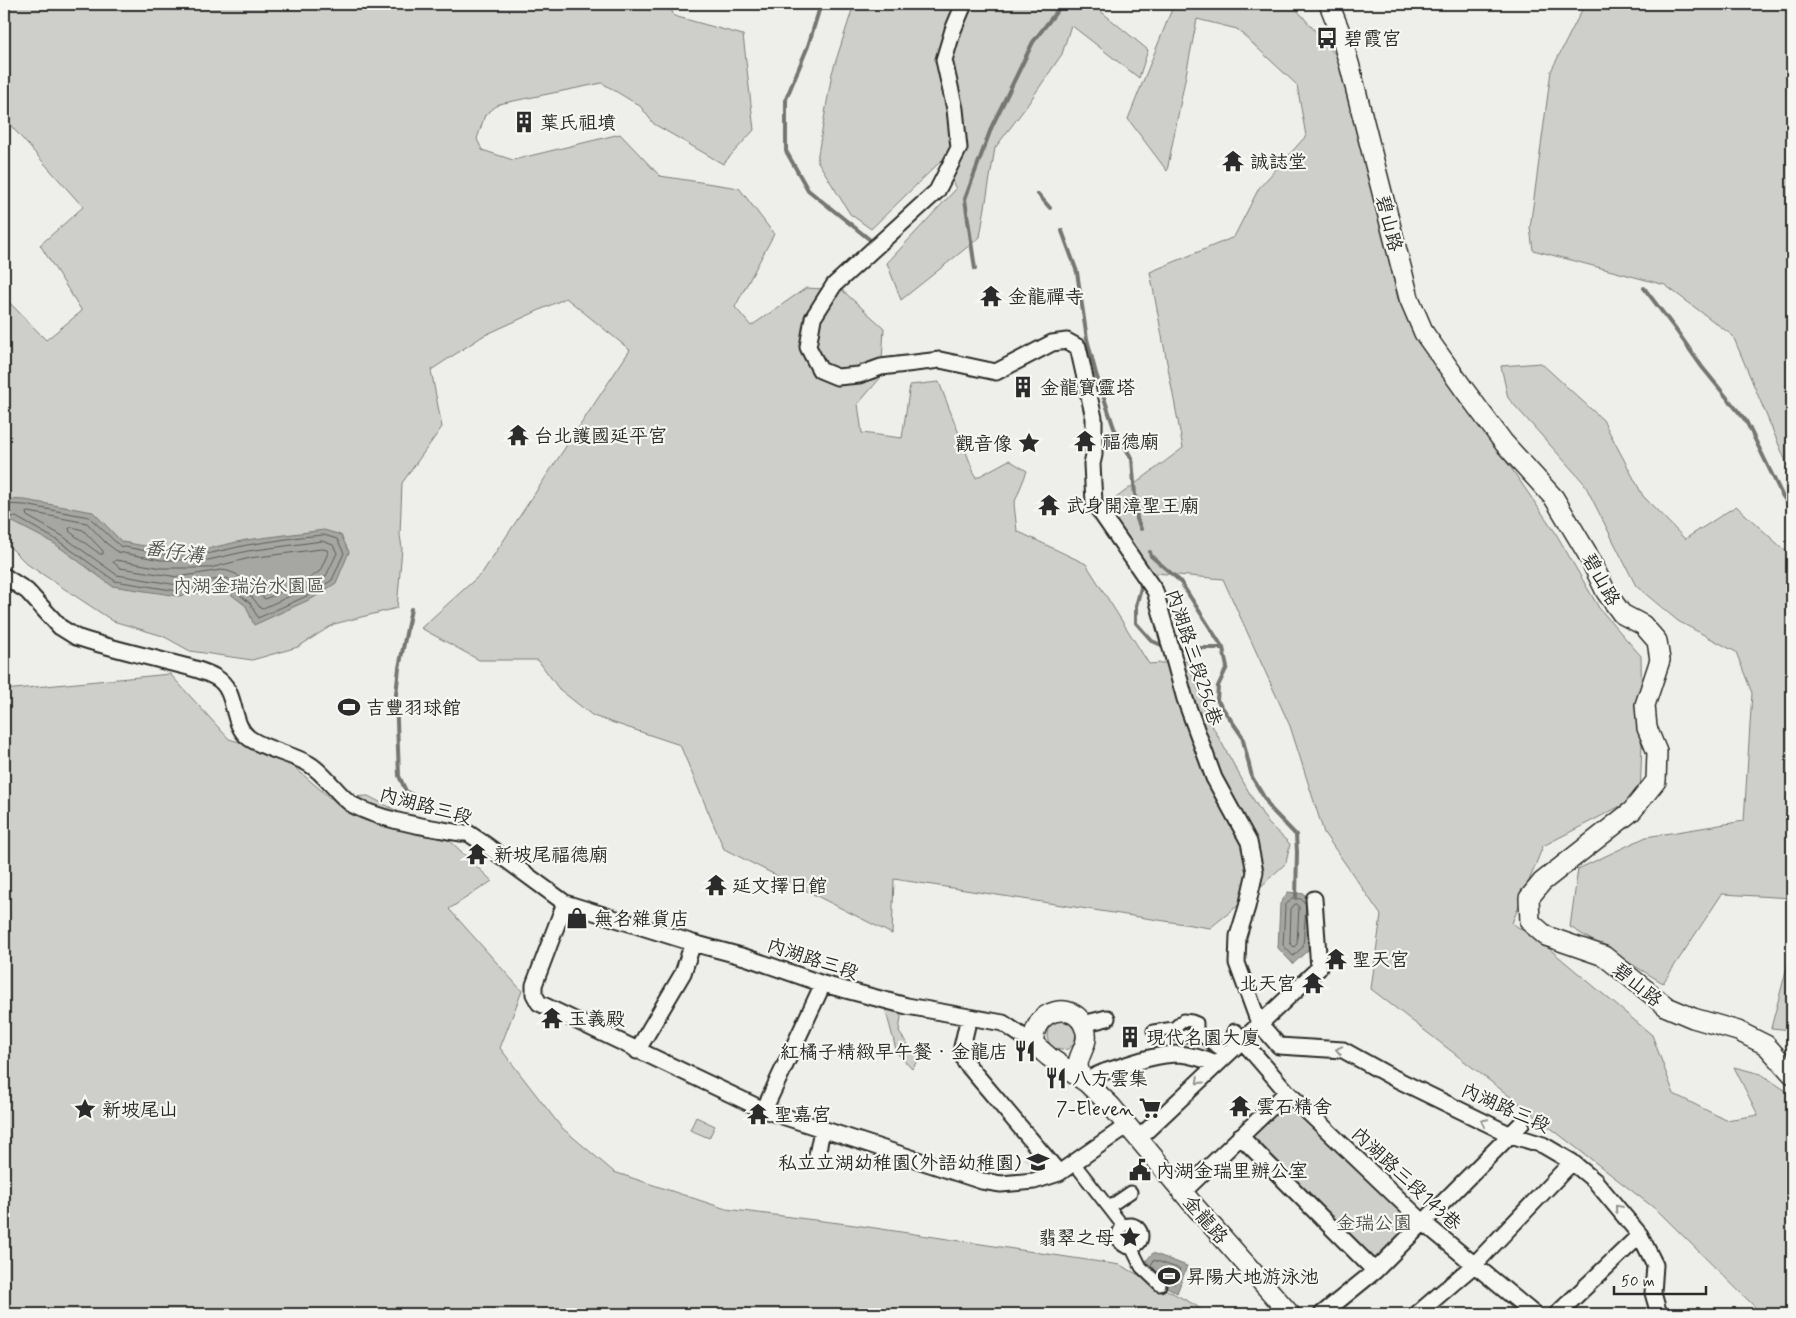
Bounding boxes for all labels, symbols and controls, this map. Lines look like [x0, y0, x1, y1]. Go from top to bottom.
bus stop icon: 碧霞宮 [1314, 25, 1340, 51]
place label: 碧霞宮 [1344, 27, 1401, 52]
building icon: 葉氏祖墳 [511, 109, 537, 135]
place label: 葉氏祖墳 [540, 111, 616, 136]
temple icon: 誠誌堂 [1220, 148, 1246, 174]
place label: 誠誌堂 [1250, 150, 1307, 175]
street label: 碧山路 [1370, 193, 1408, 254]
temple icon: 金龍禪寺 [978, 283, 1004, 309]
place label: 金龍禪寺 [1008, 285, 1084, 310]
building icon: 金龍寶靈塔 [1010, 374, 1036, 400]
place label: 金龍寶靈塔 [1040, 376, 1135, 401]
temple icon: 台北護國延平宮 [505, 422, 531, 448]
place label: 台北護國延平宮 [534, 424, 667, 449]
temple icon: 福德廟 [1072, 428, 1098, 454]
place icon: 觀音像 [1016, 430, 1042, 456]
place label: 福德廟 [1102, 430, 1159, 455]
place label: 觀音像 [955, 432, 1012, 457]
temple icon: 武身開漳聖王廟 [1036, 492, 1062, 518]
place label: 武身開漳聖王廟 [1066, 494, 1199, 519]
water label: 番仔溝 [142, 535, 207, 570]
street label: 碧山路 [1576, 549, 1625, 611]
park label: 內湖金瑞治水園區 [173, 574, 325, 599]
street label: 內湖路三段256巷 [1160, 586, 1227, 729]
sports icon: 吉豐羽球館 [336, 694, 362, 720]
place label: 吉豐羽球館 [366, 696, 461, 721]
street label: 內湖路三段 [376, 782, 475, 831]
temple icon: 新坡尾福德廟 [464, 841, 490, 867]
place label: 新坡尾福德廟 [494, 843, 608, 868]
temple icon: 延文擇日館 [703, 872, 729, 898]
place label: 延文擇日館 [732, 874, 827, 899]
shop icon: 無名雜貨店 [564, 905, 590, 931]
place label: 無名雜貨店 [594, 907, 689, 932]
street label: 內湖路三段 [763, 933, 862, 986]
temple icon: 聖天宮 [1323, 946, 1349, 972]
place label: 聖天宮 [1352, 948, 1409, 973]
street label: 碧山路 [1607, 958, 1667, 1013]
temple icon: 北天宮 [1300, 970, 1326, 996]
place label: 北天宮 [1239, 972, 1296, 997]
temple icon: 玉義殿 [539, 1005, 565, 1031]
place label: 玉義殿 [568, 1007, 625, 1032]
building icon: 現代名園大廈 [1117, 1024, 1143, 1050]
place label: 現代名園大廈 [1146, 1026, 1260, 1051]
restaurant icon: 紅橘子精緻早午餐．金龍店 [1012, 1038, 1038, 1064]
place label: 紅橘子精緻早午餐．金龍店 [780, 1040, 1008, 1065]
one-way arrow [1334, 1046, 1343, 1056]
restaurant icon: 八方雲集 [1043, 1065, 1069, 1091]
place label: 八方雲集 [1072, 1067, 1148, 1092]
one-way arrow [1195, 1075, 1204, 1084]
street label: 內湖路三段 [1457, 1078, 1554, 1139]
temple icon: 雲石精舍 [1227, 1093, 1253, 1119]
supermarket icon: 7-Eleven [1137, 1095, 1163, 1121]
place label: 雲石精舍 [1256, 1095, 1332, 1120]
place icon: 新坡尾山 [72, 1096, 98, 1122]
place label: 7-Eleven [1056, 1097, 1134, 1122]
place label: 新坡尾山 [102, 1098, 178, 1123]
temple icon: 聖嘉宮 [745, 1101, 771, 1127]
place label: 聖嘉宮 [774, 1103, 831, 1128]
one-way arrow [1480, 1118, 1489, 1128]
street label: 內湖路三段143巷 [1346, 1122, 1466, 1237]
school or university icon: 私立立湖幼稚園(外語幼稚園) [1025, 1149, 1051, 1175]
place label: 私立立湖幼稚園(外語幼稚園) [778, 1151, 1021, 1176]
public building icon: 內湖金瑞里辦公室 [1127, 1157, 1153, 1183]
place label: 內湖金瑞里辦公室 [1156, 1159, 1308, 1184]
street label: 金龍路 [1177, 1190, 1233, 1250]
one-way arrow [1615, 1205, 1624, 1214]
park label: 金瑞公園 [1336, 1211, 1412, 1236]
place icon: 翡翠之母 [1117, 1224, 1143, 1250]
place label: 翡翠之母 [1038, 1226, 1114, 1251]
sports icon: 昇陽大地游泳池 [1156, 1263, 1182, 1289]
scale bar [1614, 1263, 1706, 1295]
place label: 昇陽大地游泳池 [1186, 1265, 1319, 1290]
text: 50 m [1621, 1272, 1655, 1292]

